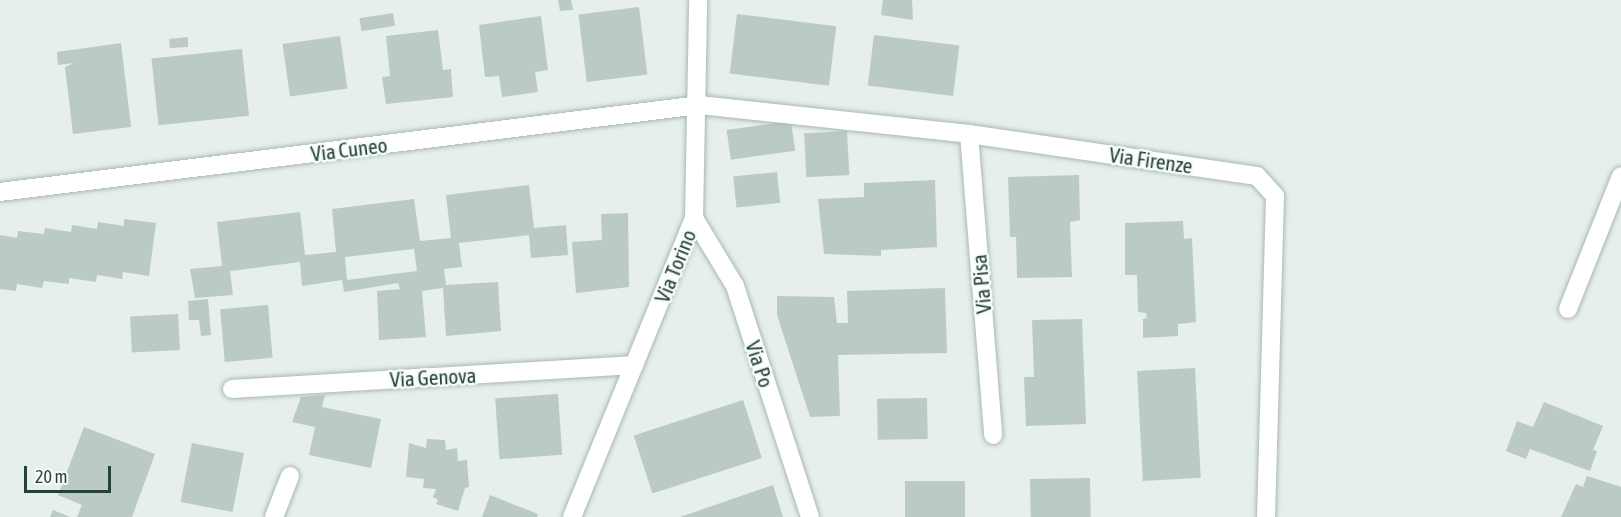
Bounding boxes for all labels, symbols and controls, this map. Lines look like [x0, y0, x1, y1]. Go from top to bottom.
street label: Via Cuneo [309, 132, 389, 166]
street label: Via Firenze [1108, 142, 1194, 178]
street label: Via Torino [649, 226, 701, 306]
street label: Via Pisa [966, 253, 996, 315]
street label: Via Po [741, 337, 779, 391]
street label: Via Genova [389, 362, 477, 392]
scale bar [27, 454, 114, 492]
text: 20 m [35, 466, 67, 487]

